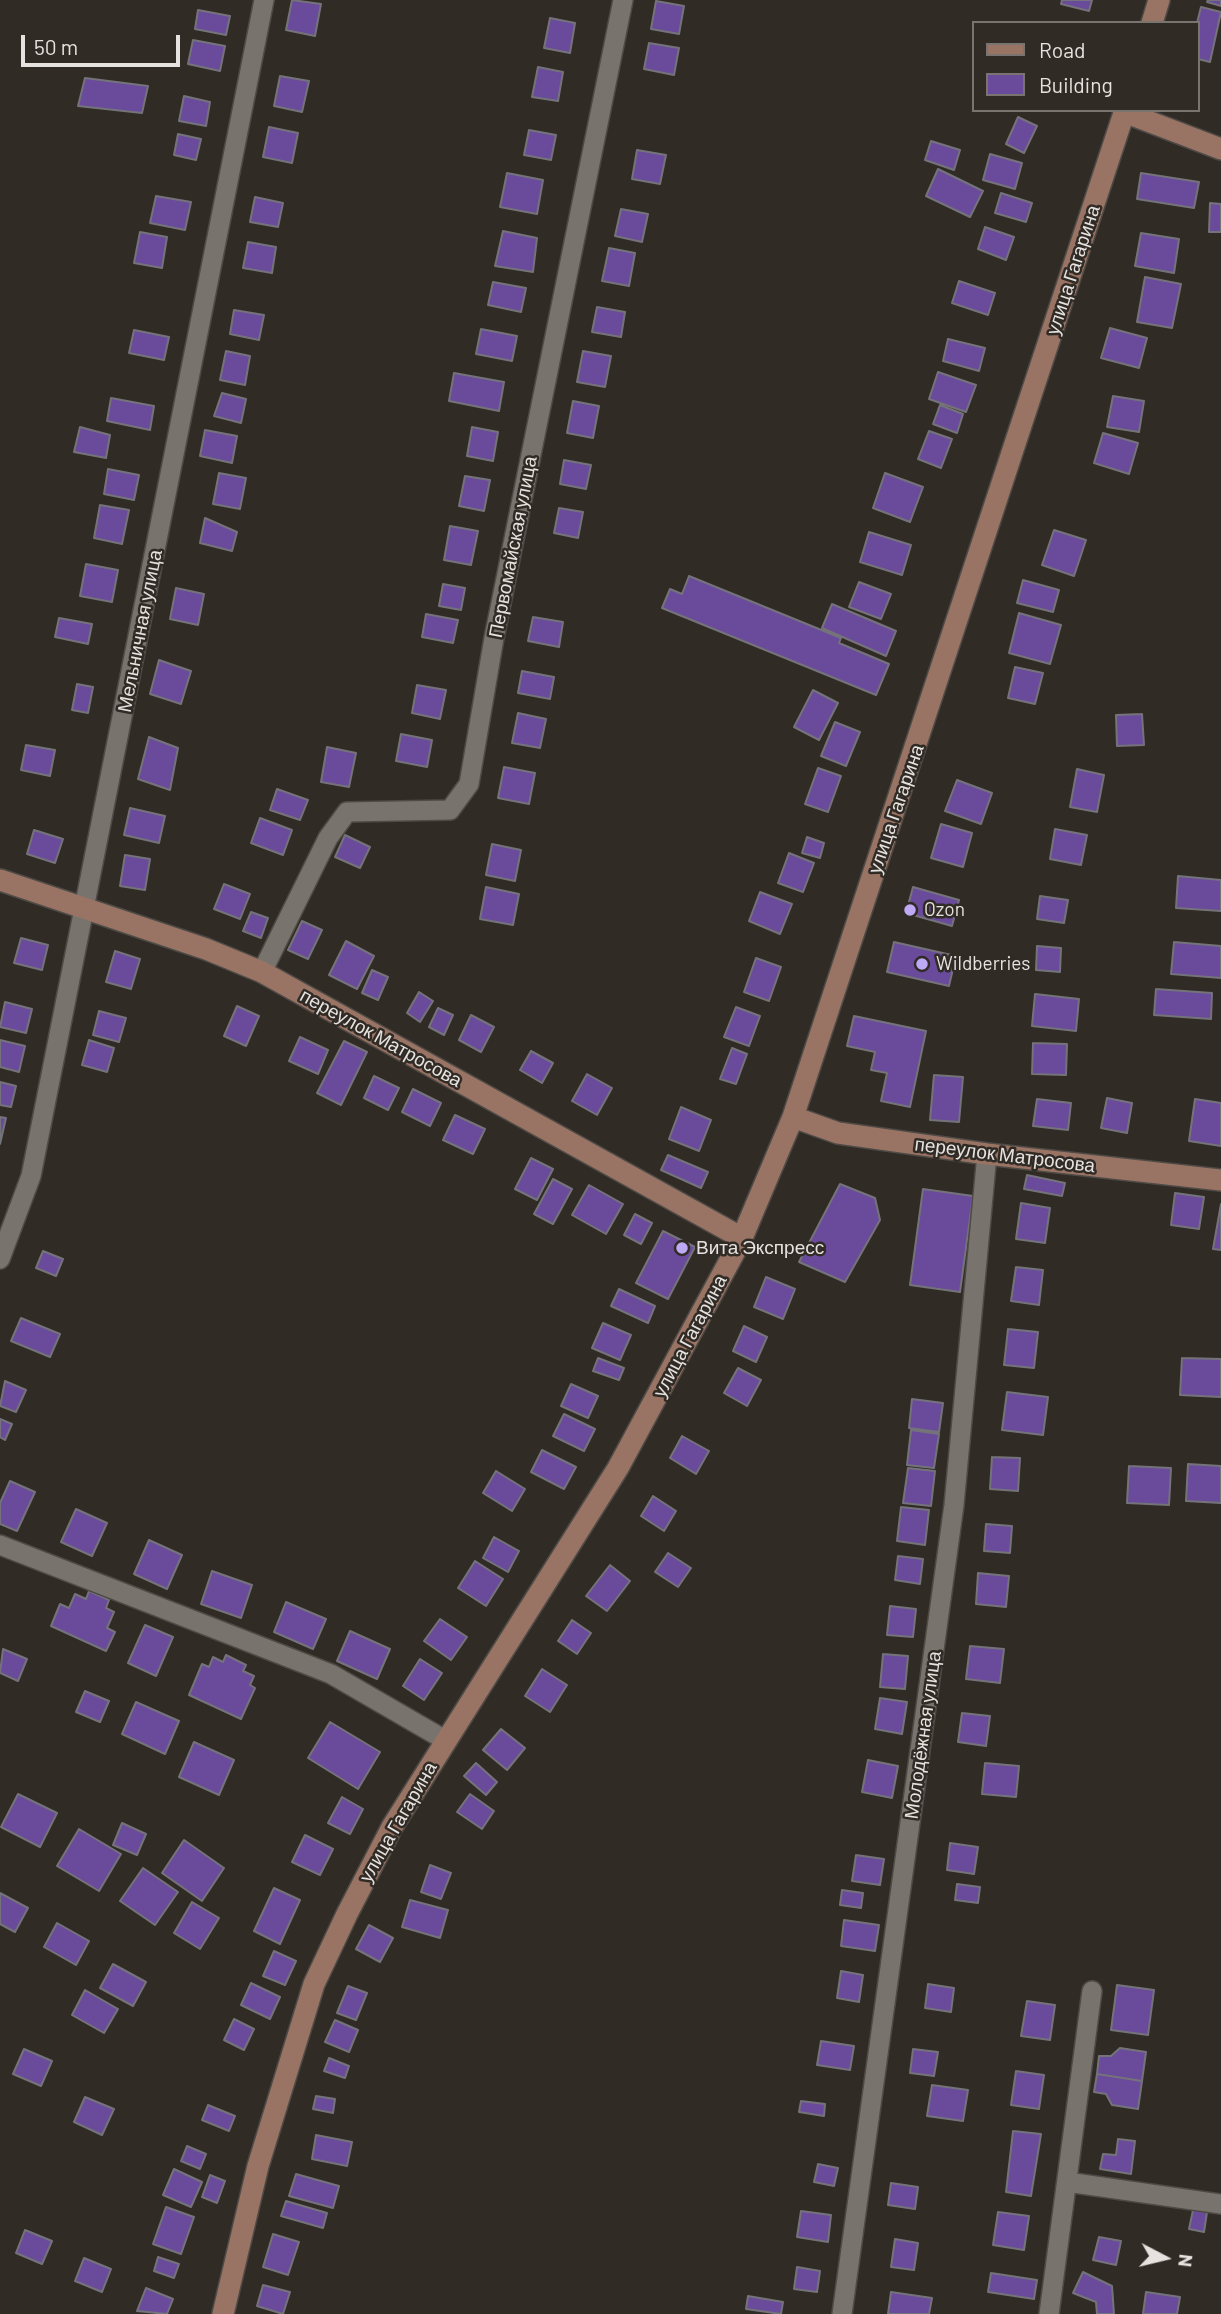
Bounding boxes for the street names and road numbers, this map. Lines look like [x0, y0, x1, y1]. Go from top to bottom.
street label: улица Гагарина [1041, 202, 1105, 338]
street label: Первомайская улица [484, 454, 542, 640]
street label: Мельничная улица [113, 548, 167, 714]
street label: улица Гагарина [863, 741, 929, 877]
street label: переулок Матросова [296, 984, 466, 1092]
street label: переулок Матросова [913, 1133, 1097, 1177]
street label: улица Гагарина [648, 1271, 732, 1401]
street label: Молодёжная улица [900, 1650, 946, 1820]
street label: улица Гагарина [354, 1758, 442, 1886]

